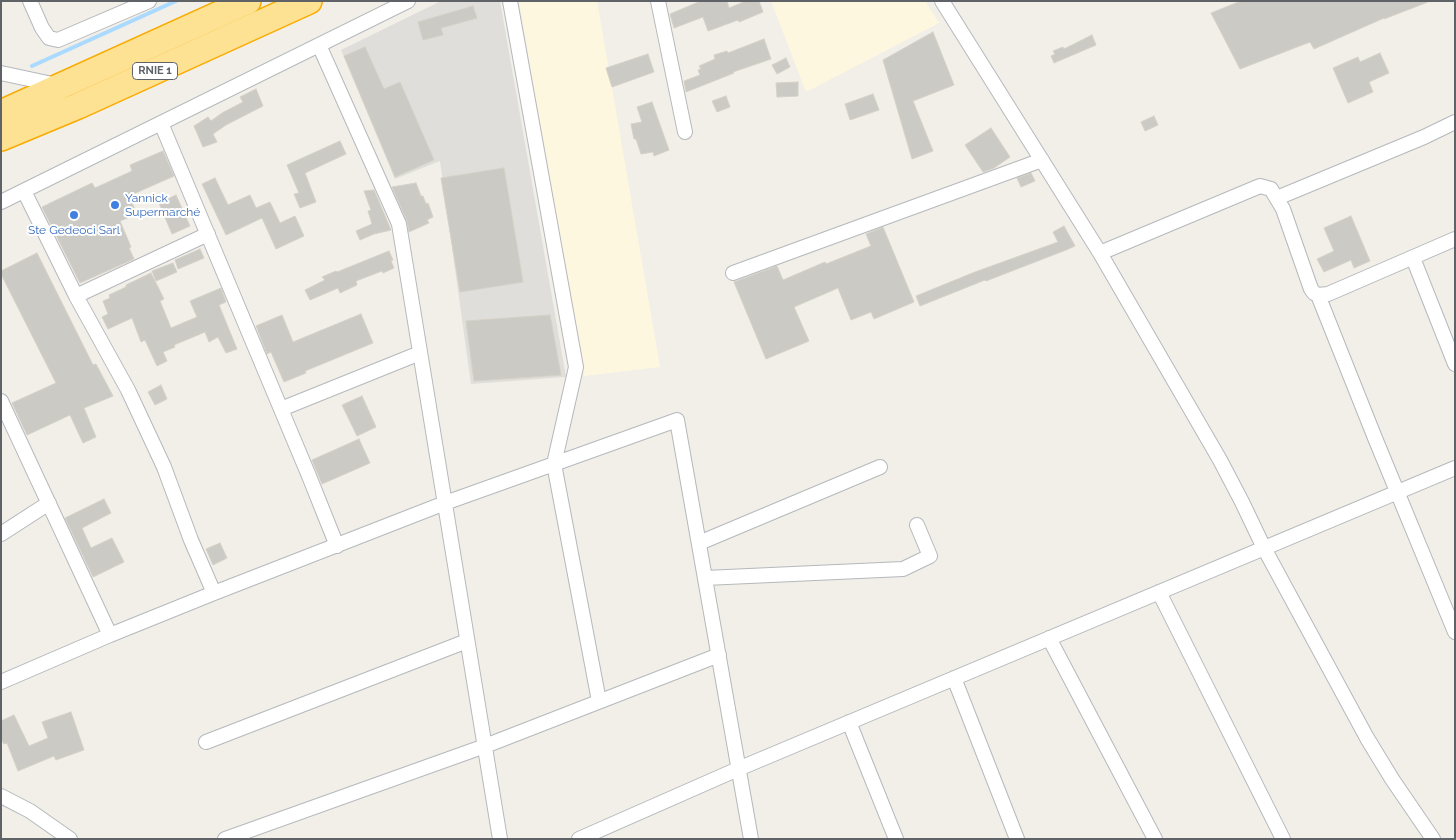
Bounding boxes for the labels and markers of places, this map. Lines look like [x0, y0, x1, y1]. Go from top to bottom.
place label: Yannick Supermarché [125, 191, 200, 219]
marker: Yannick Supermarché [109, 199, 121, 211]
marker: Ste Gedeoci Sarl [68, 209, 80, 221]
place label: Ste Gedeoci Sarl [28, 223, 120, 237]

